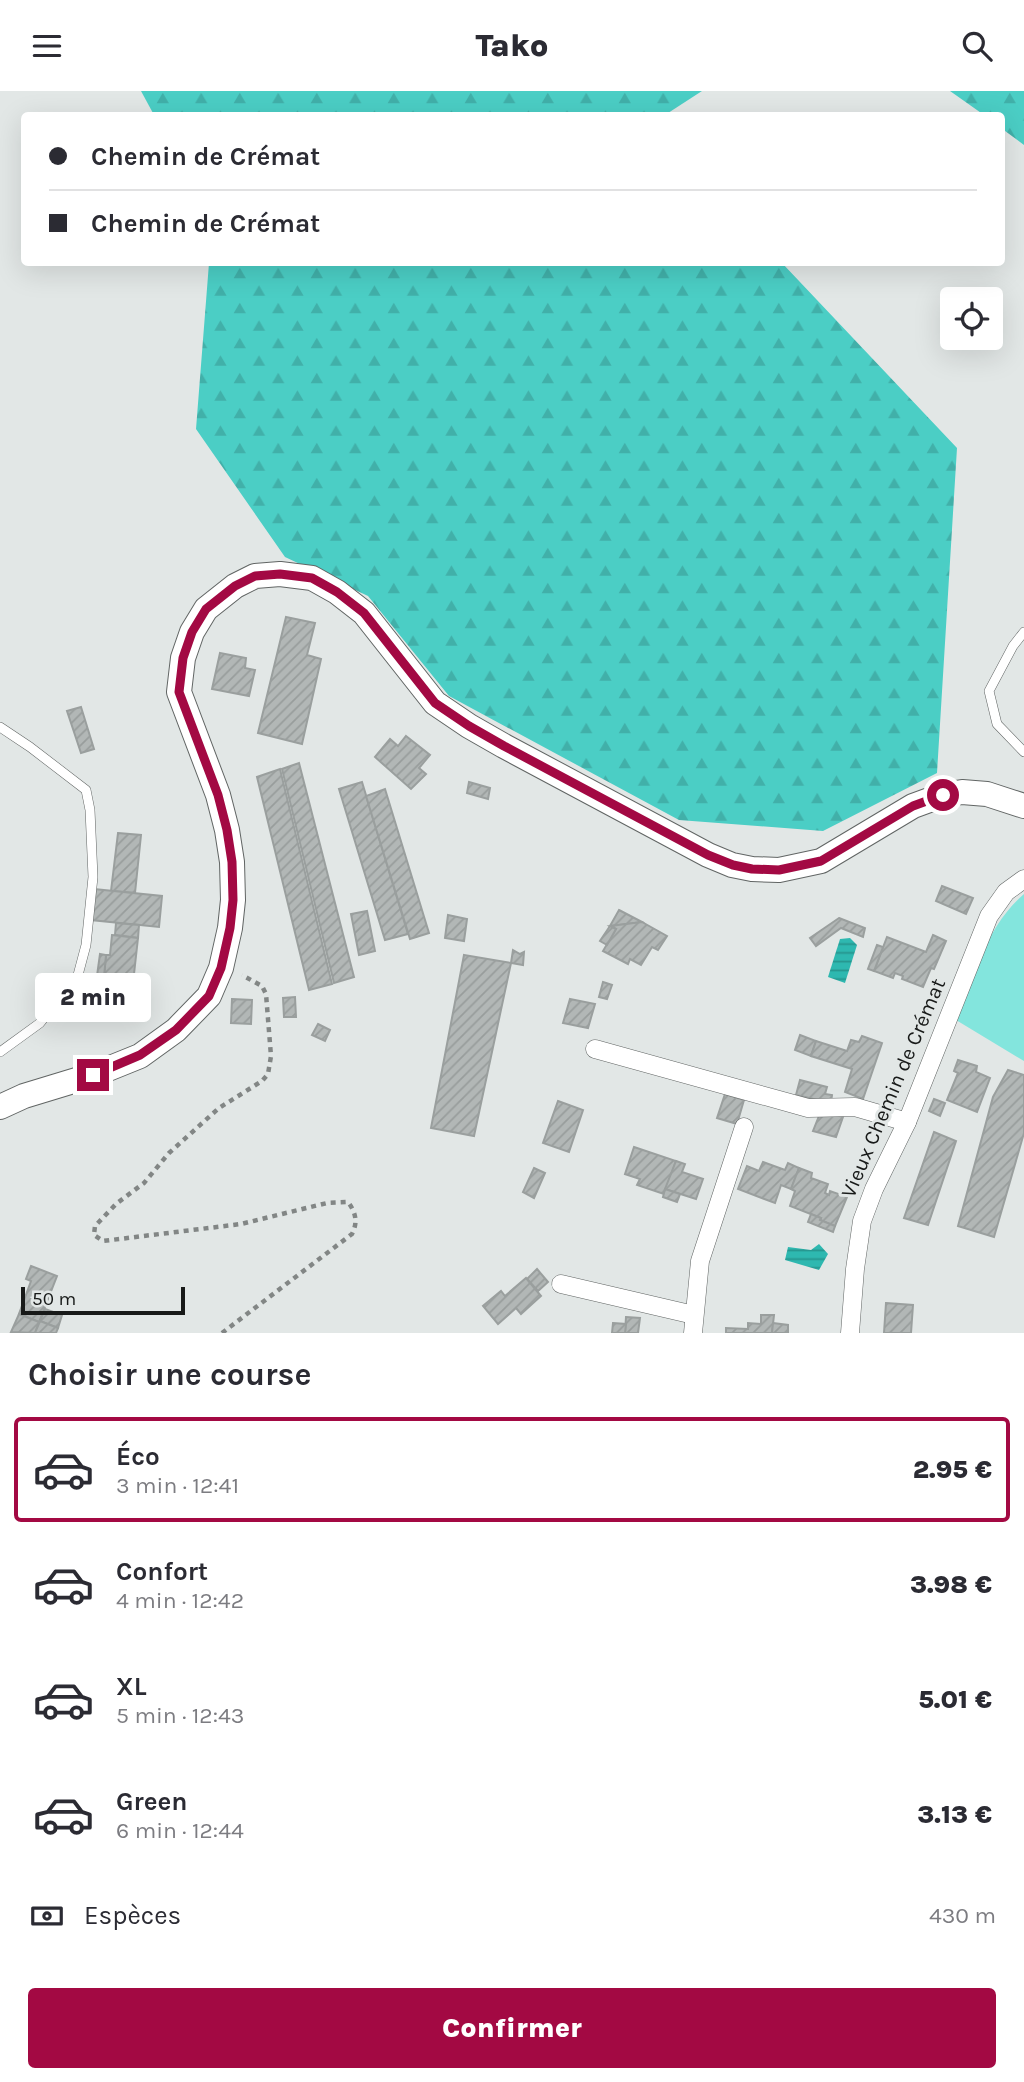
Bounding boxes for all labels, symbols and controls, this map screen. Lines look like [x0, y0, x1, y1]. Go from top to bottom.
icon: menu [28, 27, 66, 65]
text: Tako [475, 27, 549, 64]
icon: search [958, 27, 996, 65]
text: Chemin de Crémat [91, 141, 320, 172]
text: Chemin de Crémat [91, 208, 320, 239]
map controls [940, 287, 1003, 350]
button: locate [940, 287, 1003, 350]
route start [927, 779, 959, 811]
callout: 2 min [35, 974, 151, 1023]
street label: Vieux Chemin de Crémat [836, 975, 950, 1201]
text: 2 min [60, 984, 126, 1011]
route end [77, 1059, 109, 1091]
scale bar [21, 1284, 186, 1316]
text: 50 m [32, 1288, 76, 1310]
text: Choisir une course [28, 1356, 311, 1393]
icon: car [32, 1438, 95, 1501]
text: Éco [116, 1441, 160, 1472]
text: 2.95 € [913, 1454, 992, 1485]
text: 3 min · 12:41 [116, 1472, 239, 1499]
icon: car [32, 1553, 95, 1616]
text: Confort [116, 1556, 208, 1587]
text: 3.98 € [910, 1569, 992, 1600]
text: 4 min · 12:42 [116, 1587, 244, 1614]
icon: car [32, 1668, 95, 1731]
text: XL [116, 1671, 147, 1702]
text: 5.01 € [918, 1684, 992, 1715]
text: 5 min · 12:43 [116, 1702, 244, 1729]
icon: car [32, 1783, 95, 1846]
text: Green [116, 1786, 188, 1817]
text: 3.13 € [917, 1799, 992, 1830]
text: 6 min · 12:44 [116, 1817, 244, 1844]
icon: cash [28, 1897, 66, 1935]
text: Espèces [84, 1900, 181, 1931]
text: 430 m [929, 1902, 996, 1929]
button: Confirmer [28, 1988, 996, 2068]

